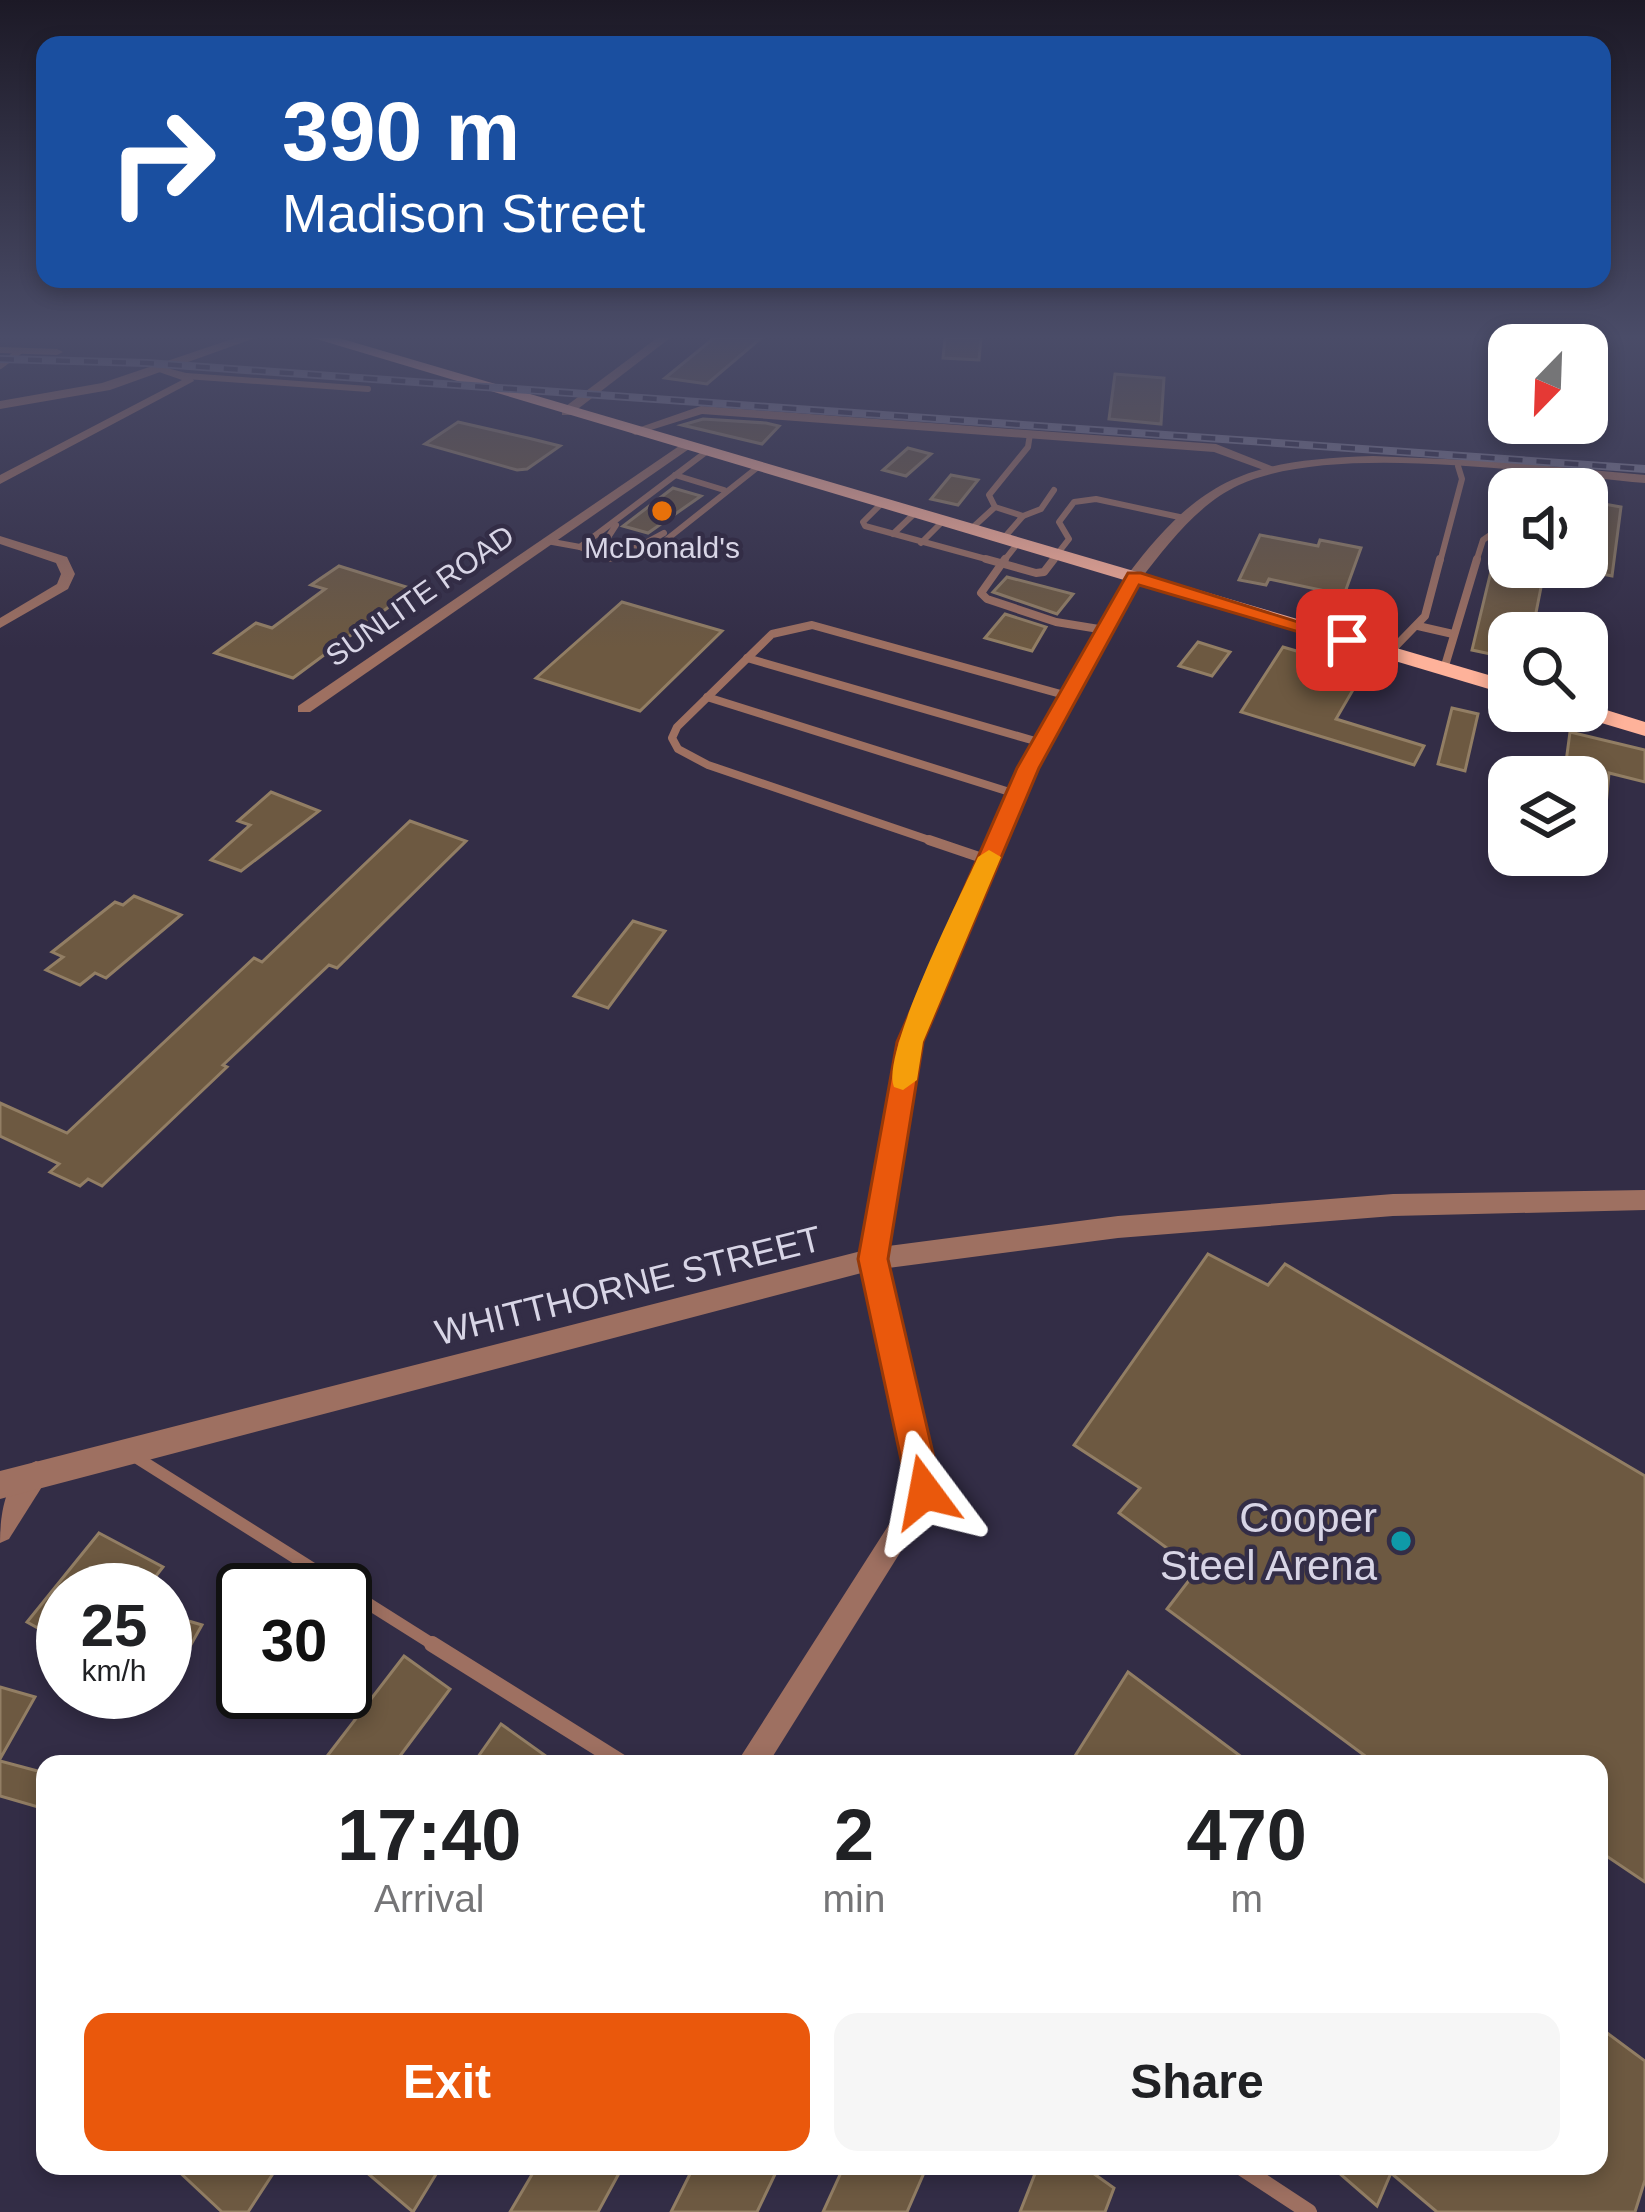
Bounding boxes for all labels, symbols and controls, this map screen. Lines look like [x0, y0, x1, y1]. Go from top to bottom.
icon: right [84, 84, 240, 240]
text: 390 m [282, 84, 520, 178]
text: Madison Street [282, 183, 645, 243]
north arrow [1488, 324, 1608, 444]
map controls [1488, 324, 1608, 876]
button: sound [1488, 468, 1608, 588]
marker: McDonald's [649, 498, 675, 524]
street label: SUNLITE ROAD [319, 518, 520, 673]
place label: McDonald's [584, 531, 740, 564]
pin [1296, 589, 1398, 691]
icon: arrive [1314, 607, 1380, 673]
button: search [1488, 612, 1608, 732]
button: layers [1488, 756, 1608, 876]
street label: WHITTHORNE STREET [431, 1218, 825, 1353]
position arrow [862, 1429, 988, 1555]
place label: Cooper Steel Arena [1160, 1494, 1378, 1589]
marker: Cooper Steel Arena [1388, 1528, 1414, 1554]
speed limit sign: 30 [216, 1563, 372, 1719]
text: 25 [81, 1592, 147, 1659]
text: km/h [81, 1654, 147, 1687]
text: 17:40 [337, 1795, 521, 1875]
text: 2 [834, 1795, 874, 1875]
text: 470 [1187, 1795, 1307, 1875]
text: Arrival [374, 1877, 485, 1920]
text: min [823, 1877, 885, 1920]
text: m [1230, 1877, 1263, 1920]
button: Exit [84, 2013, 810, 2151]
button: Share [834, 2013, 1560, 2151]

